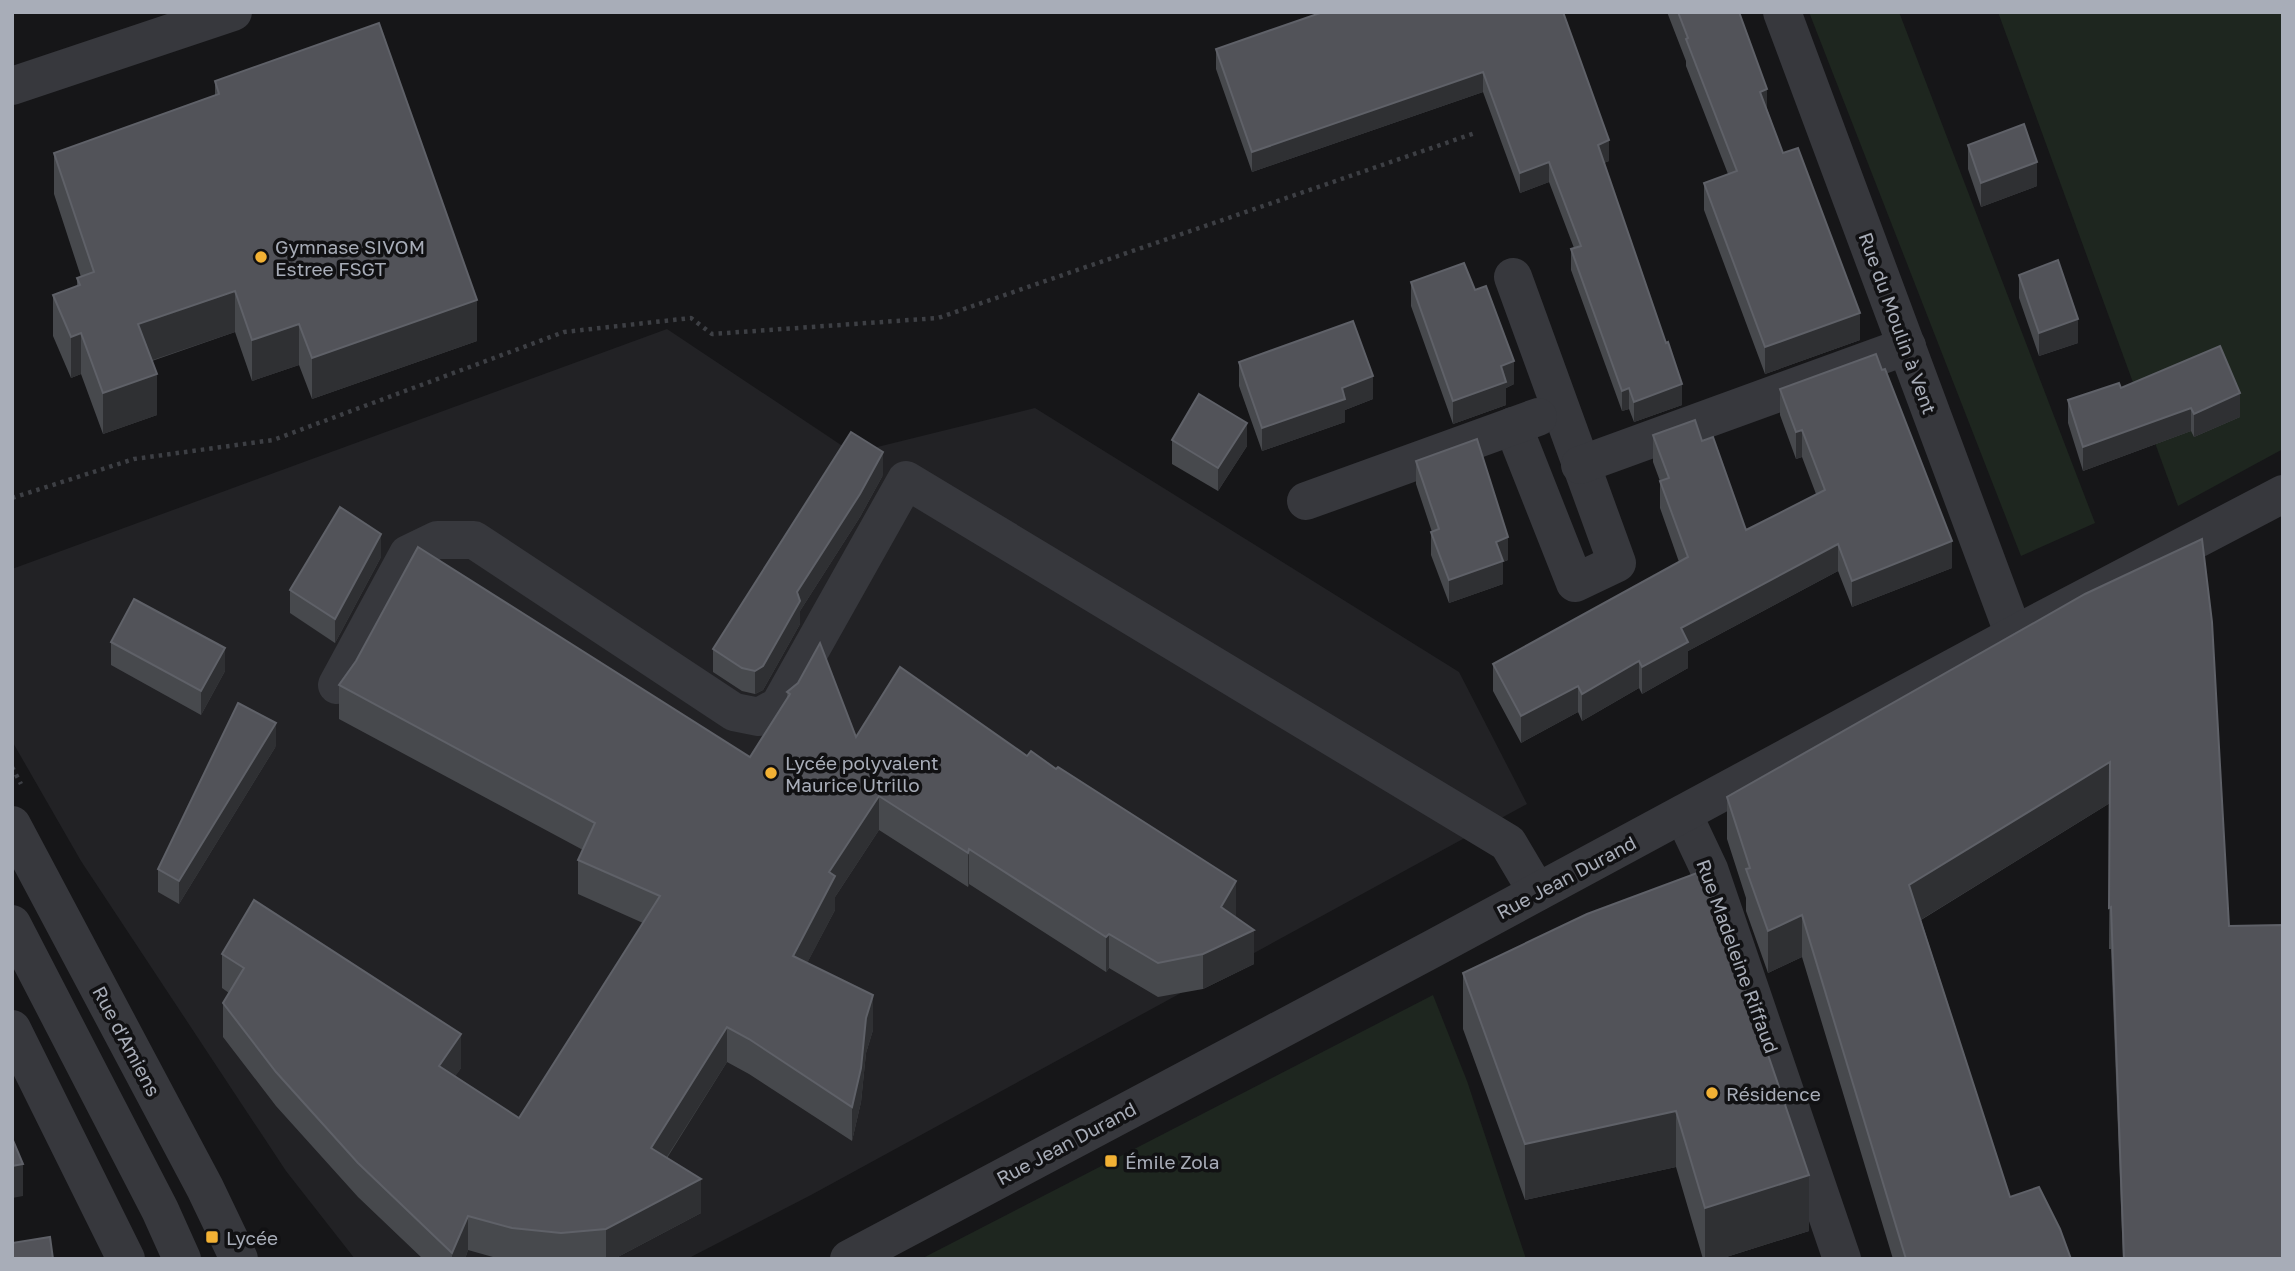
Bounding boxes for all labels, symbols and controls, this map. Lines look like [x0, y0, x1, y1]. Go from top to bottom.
street label: Rue du Moulin à Vent [1854, 229, 1942, 417]
place label: Gymnase SIVOM Estree FSGT [275, 235, 425, 280]
marker: Gymnase SIVOM Estree FSGT [253, 249, 269, 265]
place label: Lycée polyvalent Maurice Utrillo [785, 751, 939, 796]
marker: Lycée polyvalent Maurice Utrillo [763, 765, 779, 781]
street label: Rue Jean Durand [1492, 831, 1640, 923]
street label: Rue Madeleine Riffaud [1692, 856, 1784, 1056]
street label: Rue d'Amiens [88, 982, 166, 1100]
place label: Résidence [1726, 1082, 1821, 1105]
marker: Résidence [1704, 1085, 1720, 1101]
street label: Rue Jean Durand [992, 1097, 1140, 1189]
place label: Émile Zola [1125, 1150, 1219, 1173]
marker: Émile Zola [1103, 1153, 1119, 1169]
place label: Lycée [226, 1226, 278, 1249]
marker: Lycée [204, 1229, 220, 1245]

